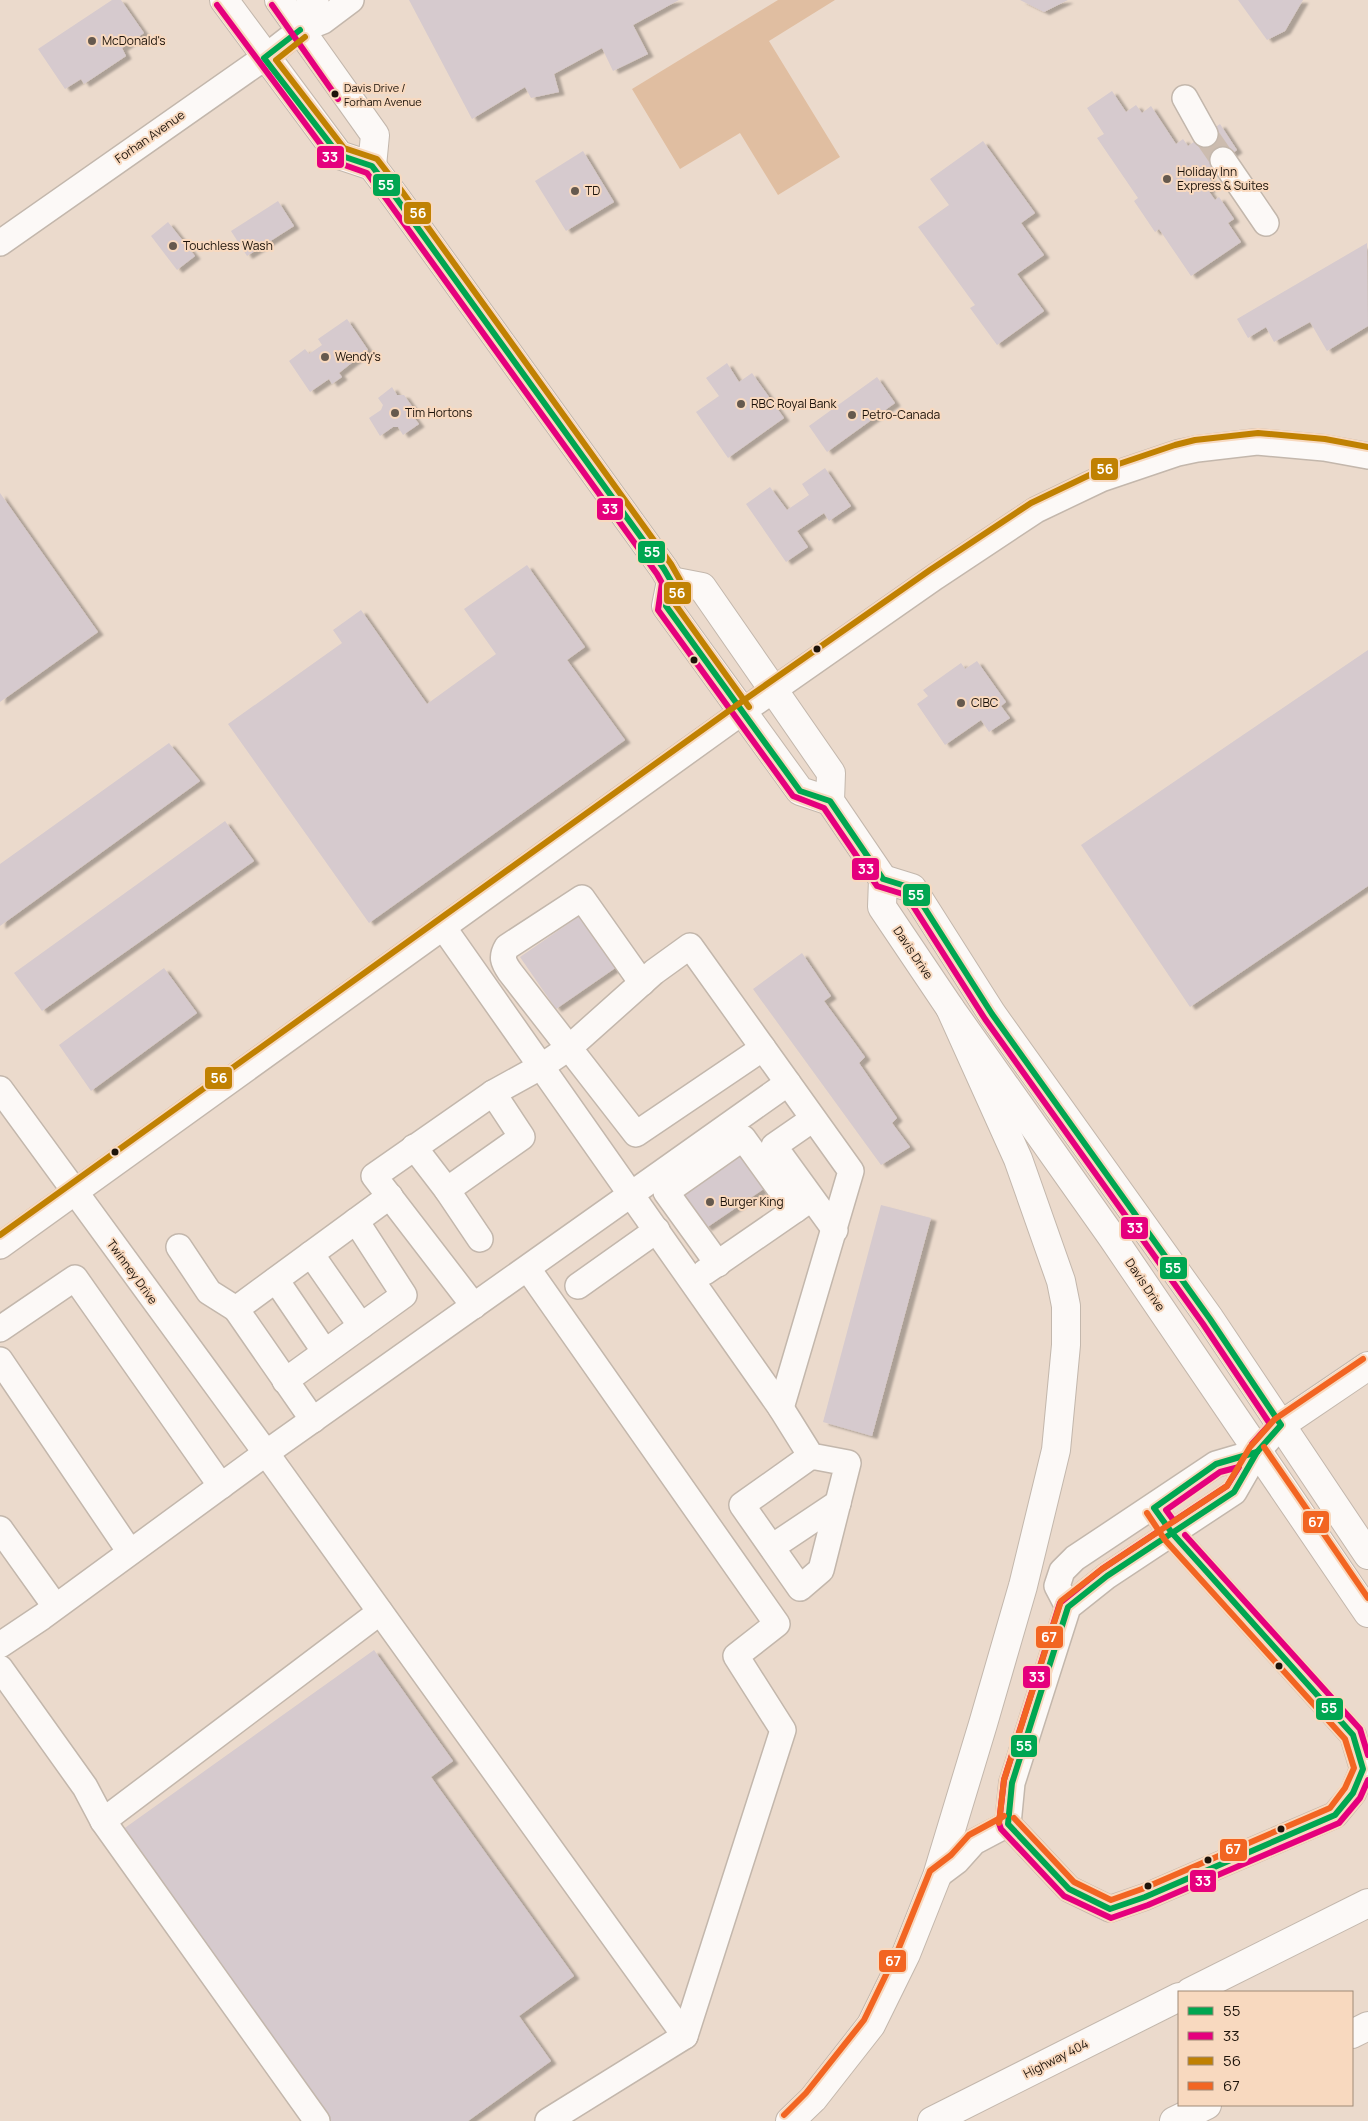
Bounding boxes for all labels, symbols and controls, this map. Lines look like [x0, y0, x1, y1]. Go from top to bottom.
place label: McDonald's [102, 32, 166, 49]
marker: McDonald's [86, 35, 98, 47]
place label: Davis Drive / Forham Avenue [344, 80, 422, 109]
marker: Davis Drive / Forham Avenue [330, 89, 340, 99]
street label: Forhan Avenue [111, 106, 188, 167]
line badge: 33 [316, 145, 345, 169]
text: 33 [322, 147, 338, 166]
place label: Holiday Inn Express & Suites [1177, 163, 1269, 194]
line badge: 55 [372, 173, 401, 197]
marker: Holiday Inn Express & Suites [1161, 173, 1173, 185]
text: 55 [378, 175, 394, 194]
place label: TD [585, 182, 600, 199]
marker: TD [569, 185, 581, 197]
line badge: 56 [403, 201, 432, 225]
text: 56 [410, 203, 426, 222]
place label: Touchless Wash [183, 237, 273, 254]
marker: Touchless Wash [167, 240, 179, 252]
place label: Wendy's [335, 348, 381, 365]
marker: Wendy's [319, 351, 331, 363]
place label: RBC Royal Bank [751, 395, 837, 412]
marker: RBC Royal Bank [735, 398, 747, 410]
place label: Tim Hortons [405, 404, 472, 421]
place label: Petro-Canada [862, 406, 940, 423]
marker: Tim Hortons [389, 407, 401, 419]
marker: Petro-Canada [846, 409, 858, 421]
line badge: 56 [1090, 457, 1119, 481]
text: 56 [1097, 459, 1113, 478]
line badge: 33 [596, 497, 624, 521]
text: 33 [602, 499, 618, 518]
line badge: 55 [637, 540, 666, 564]
text: 55 [644, 542, 660, 561]
line badge: 56 [663, 581, 692, 605]
text: 56 [669, 583, 685, 602]
unlabelled marker [812, 644, 822, 654]
unlabelled marker [689, 655, 699, 665]
place label: CIBC [971, 694, 999, 711]
marker: CIBC [955, 697, 967, 709]
line badge: 33 [851, 857, 880, 881]
text: 33 [858, 859, 874, 878]
line badge: 55 [902, 883, 931, 907]
text: 55 [908, 885, 924, 904]
street label: Davis Drive [890, 923, 937, 982]
line badge: 56 [204, 1066, 233, 1090]
text: 56 [211, 1068, 227, 1087]
unlabelled marker [110, 1147, 120, 1157]
place label: Burger King [720, 1193, 784, 1210]
marker: Burger King [704, 1196, 716, 1208]
line badge: 33 [1120, 1216, 1149, 1240]
text: 33 [1127, 1218, 1143, 1237]
street label: Twinney Drive [103, 1236, 162, 1308]
street label: Davis Drive [1122, 1255, 1169, 1314]
line badge: 55 [1159, 1256, 1188, 1280]
text: 55 [1165, 1258, 1181, 1277]
line badge: 67 [1302, 1510, 1330, 1534]
text: 67 [1308, 1512, 1324, 1531]
line badge: 67 [1035, 1625, 1064, 1649]
text: 67 [1041, 1627, 1057, 1646]
unlabelled marker [1274, 1661, 1284, 1671]
line badge: 33 [1022, 1665, 1051, 1689]
text: 33 [1029, 1667, 1045, 1686]
line badge: 55 [1315, 1697, 1344, 1721]
text: 55 [1321, 1698, 1337, 1717]
line badge: 55 [1010, 1734, 1038, 1758]
text: 55 [1016, 1736, 1032, 1755]
unlabelled marker [1276, 1824, 1286, 1834]
line badge: 67 [1219, 1838, 1248, 1862]
text: 67 [1225, 1839, 1241, 1858]
unlabelled marker [1203, 1855, 1213, 1865]
line badge: 33 [1189, 1869, 1217, 1893]
text: 33 [1195, 1871, 1211, 1890]
unlabelled marker [1143, 1881, 1153, 1891]
line badge: 67 [878, 1949, 907, 1973]
text: 67 [885, 1951, 901, 1970]
legend [1178, 1991, 1353, 2106]
text: 55 [1223, 2000, 1240, 2021]
text: 33 [1223, 2025, 1240, 2046]
street label: Highway 404 [1020, 2035, 1091, 2082]
text: 56 [1223, 2050, 1241, 2071]
text: 67 [1223, 2075, 1240, 2096]

